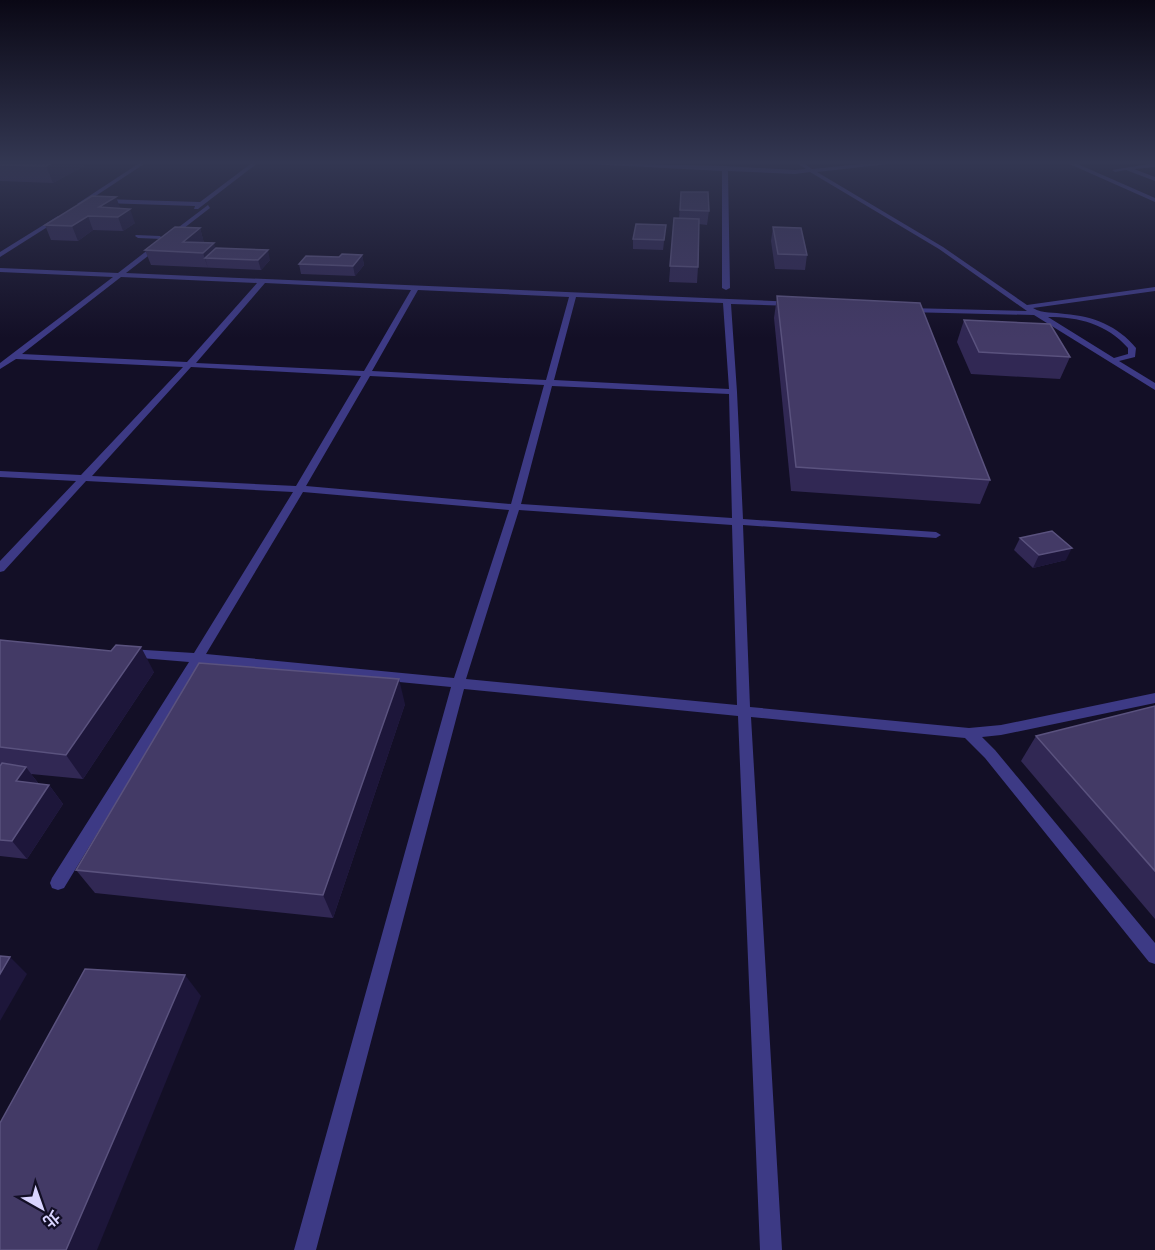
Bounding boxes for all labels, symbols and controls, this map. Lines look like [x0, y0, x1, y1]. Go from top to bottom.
north arrow [12, 1178, 72, 1238]
text: 北 [39, 1207, 64, 1232]

